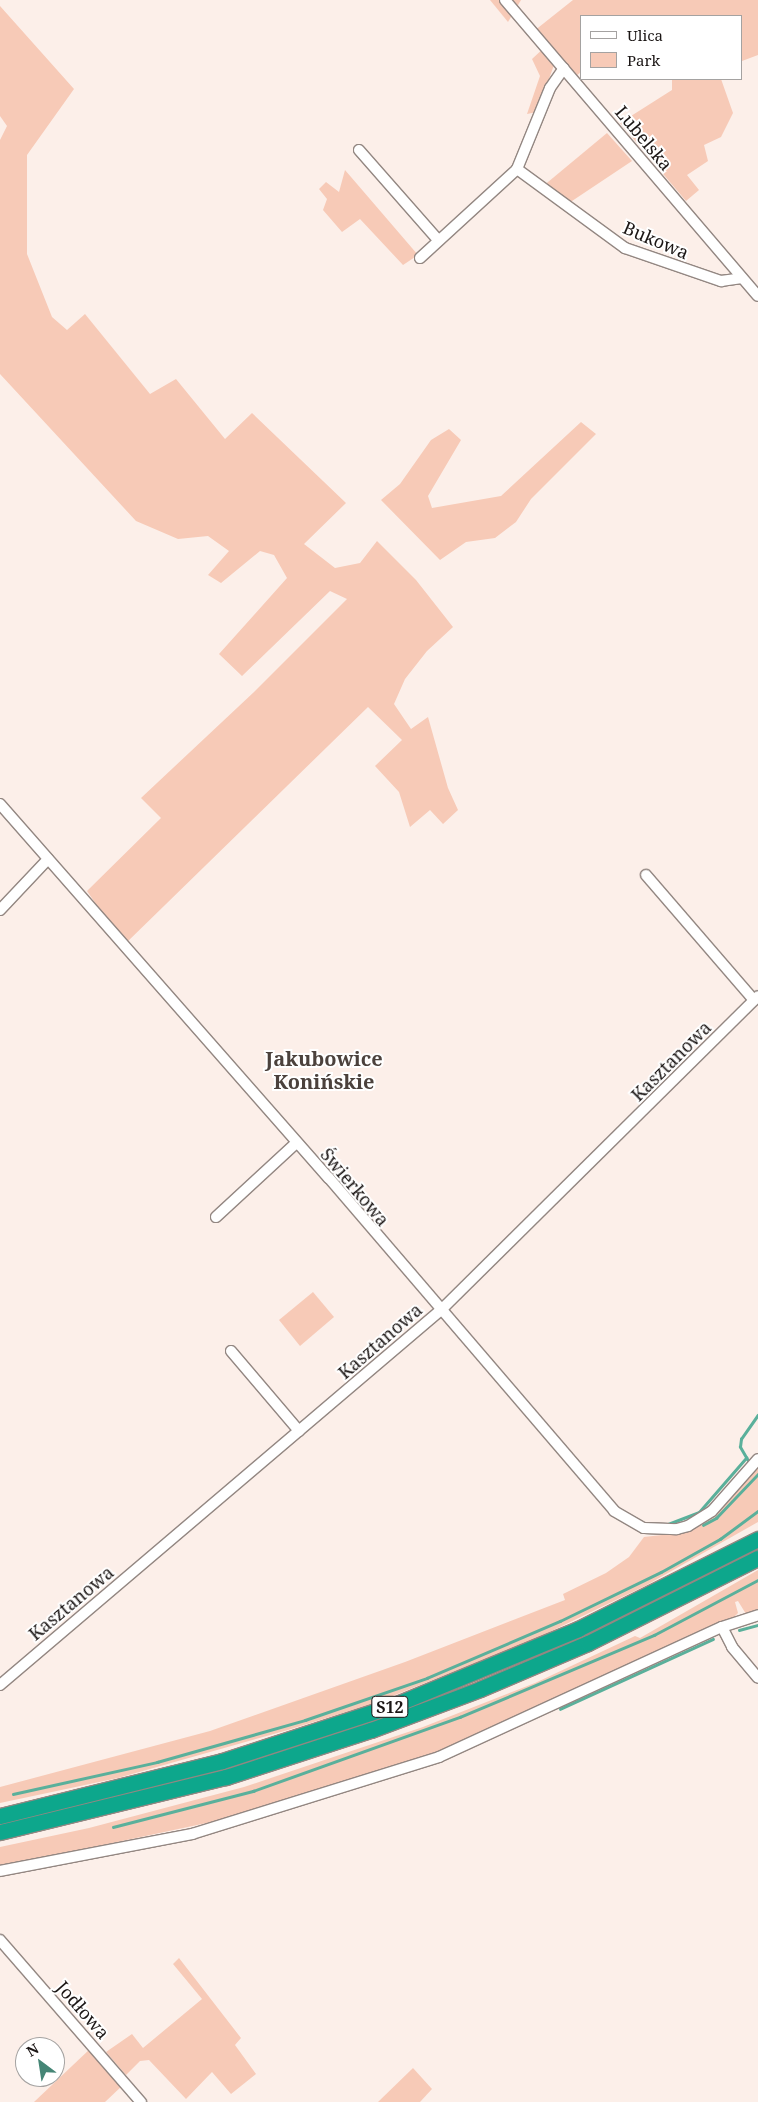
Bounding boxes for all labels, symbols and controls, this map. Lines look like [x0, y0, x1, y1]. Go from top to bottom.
legend [580, 15, 743, 80]
text: Ulica [627, 25, 663, 45]
text: Park [627, 50, 660, 70]
street label: Lubelska [611, 101, 677, 175]
street label: Bukowa [620, 216, 692, 264]
street label: Kasztanowa [627, 1017, 715, 1105]
district label: Jakubowice Konińskie [265, 1046, 383, 1093]
street label: Świerkowa [316, 1144, 394, 1230]
street label: Kasztanowa [334, 1299, 426, 1383]
street label: Kasztanowa [24, 1561, 118, 1645]
road number: S12 [371, 1694, 409, 1720]
street label: Jodłowa [52, 1977, 114, 2043]
north arrow [15, 2037, 65, 2087]
text: N [23, 2039, 42, 2061]

